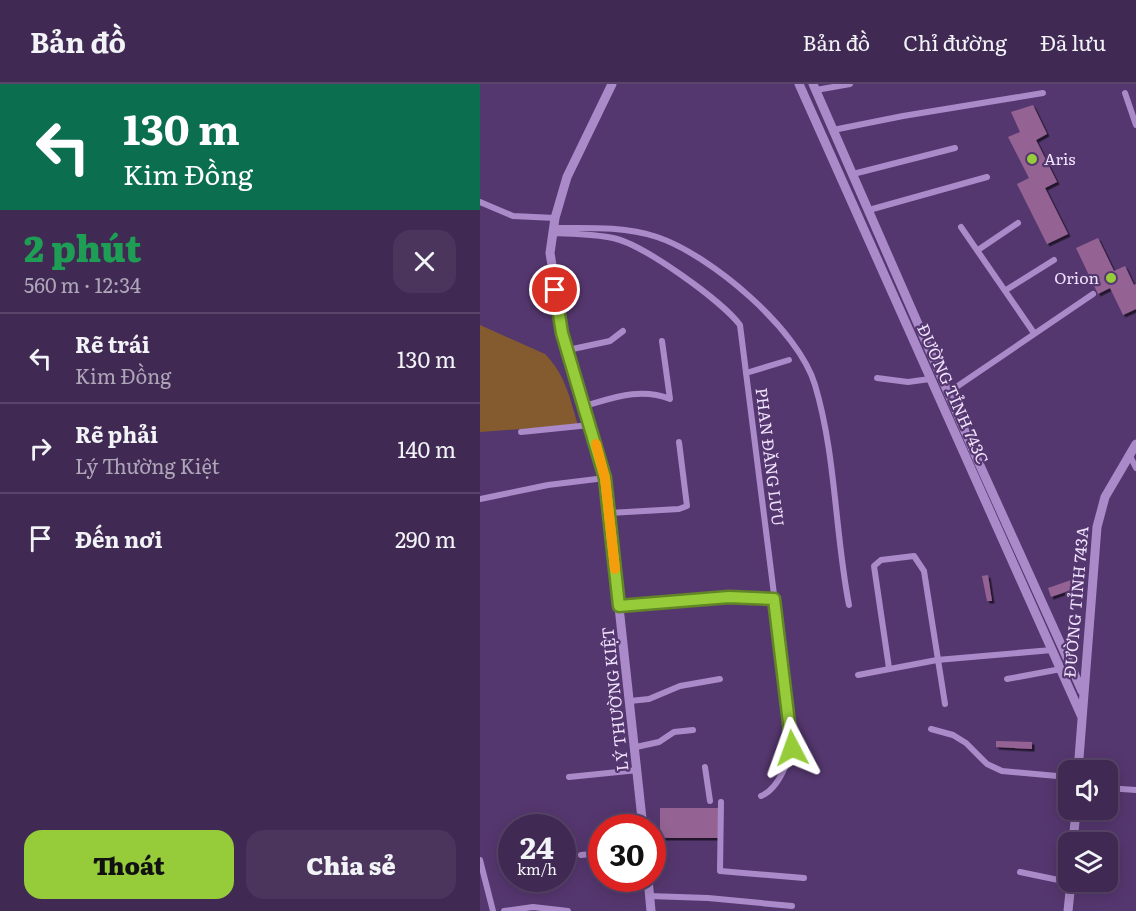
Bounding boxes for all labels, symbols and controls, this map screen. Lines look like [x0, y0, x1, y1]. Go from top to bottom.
text: Bản đồ [30, 20, 126, 62]
text: Bản đồ [803, 26, 870, 57]
text: Chỉ đường [903, 26, 1007, 57]
text: Đã lưu [1040, 26, 1106, 57]
text: 130 m [123, 96, 240, 158]
icon: left [24, 108, 102, 186]
place label: Aris [1044, 146, 1076, 170]
marker: Aris [1025, 152, 1039, 166]
text: Kim Đồng [123, 153, 253, 193]
text: 2 phút [24, 220, 141, 273]
button: close [393, 230, 456, 293]
pin [529, 264, 580, 315]
place label: Orion [1054, 265, 1099, 289]
text: 560 m · 12:34 [24, 269, 141, 299]
marker: Orion [1104, 271, 1118, 285]
icon: arrive [538, 273, 571, 306]
street label: ĐƯỜNG TỈNH 743C [912, 320, 996, 468]
text: Rẽ trái [75, 327, 150, 360]
icon: left [24, 342, 57, 375]
text: 130 m [397, 342, 456, 375]
text: Kim Đồng [75, 360, 171, 390]
street label: PHAN ĐĂNG LƯU [751, 386, 791, 528]
text: Rẽ phải [75, 417, 158, 450]
icon: right [24, 432, 57, 465]
text: 140 m [397, 432, 456, 465]
text: Lý Thường Kiệt [75, 450, 220, 480]
icon: arrive [24, 522, 57, 555]
text: Đến nơi [75, 522, 163, 555]
text: 290 m [395, 522, 456, 555]
street label: ĐƯỜNG TỈNH 743A [1056, 525, 1094, 679]
street label: LÝ THƯỜNG KIỆT [594, 625, 634, 773]
position arrow [760, 716, 824, 780]
map controls [1058, 760, 1118, 892]
button: sound [1058, 760, 1118, 820]
speed limit sign: 30 [588, 814, 666, 892]
text: 24 [520, 824, 554, 868]
button: Thoát [24, 830, 234, 899]
button: Chia sẻ [246, 830, 456, 899]
button: layers [1058, 832, 1118, 892]
text: km/h [517, 857, 557, 880]

